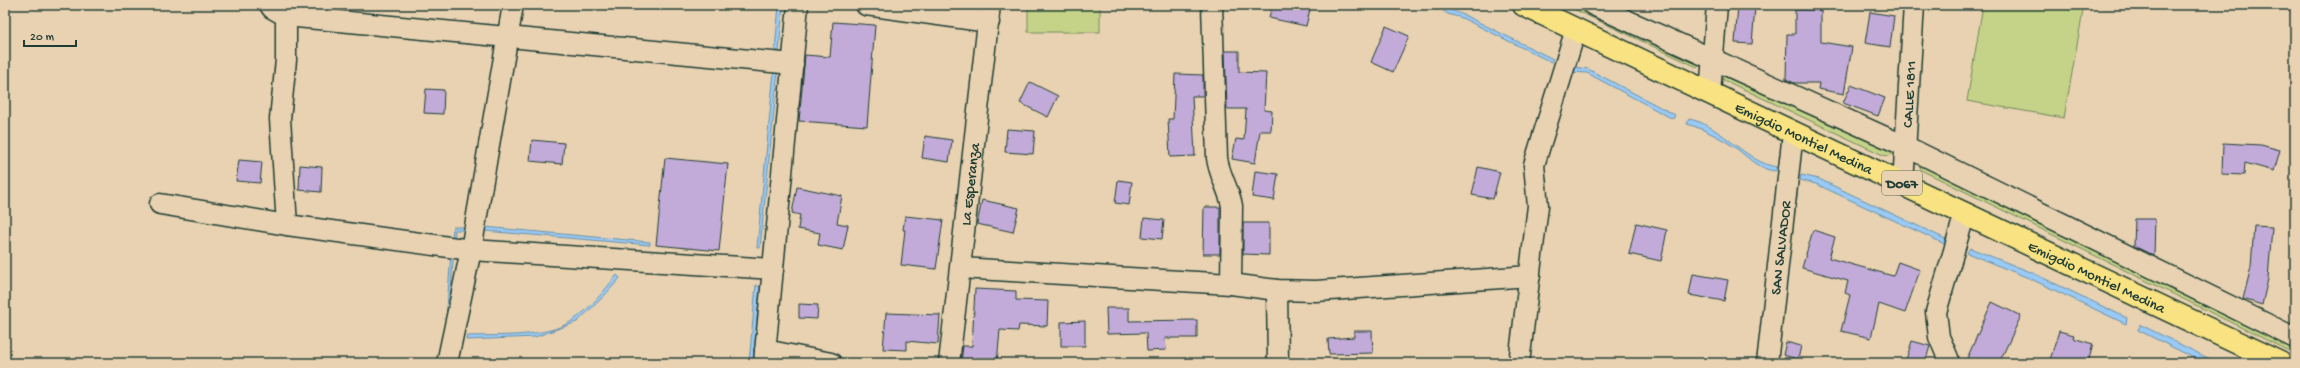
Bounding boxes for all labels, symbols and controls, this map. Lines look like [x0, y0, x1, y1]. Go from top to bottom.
scale bar [24, 22, 76, 48]
text: 20 m [30, 31, 55, 45]
street label: CALLE 1811 [1899, 60, 1922, 128]
street label: Emigdio Montiel Medina [1732, 99, 1876, 180]
street label: La Esperanza [958, 141, 985, 227]
road number: D067 [1882, 171, 1922, 195]
street label: SAN SALVADOR [1768, 199, 1796, 296]
street label: Emigdio Montiel Medina [2024, 238, 2169, 319]

